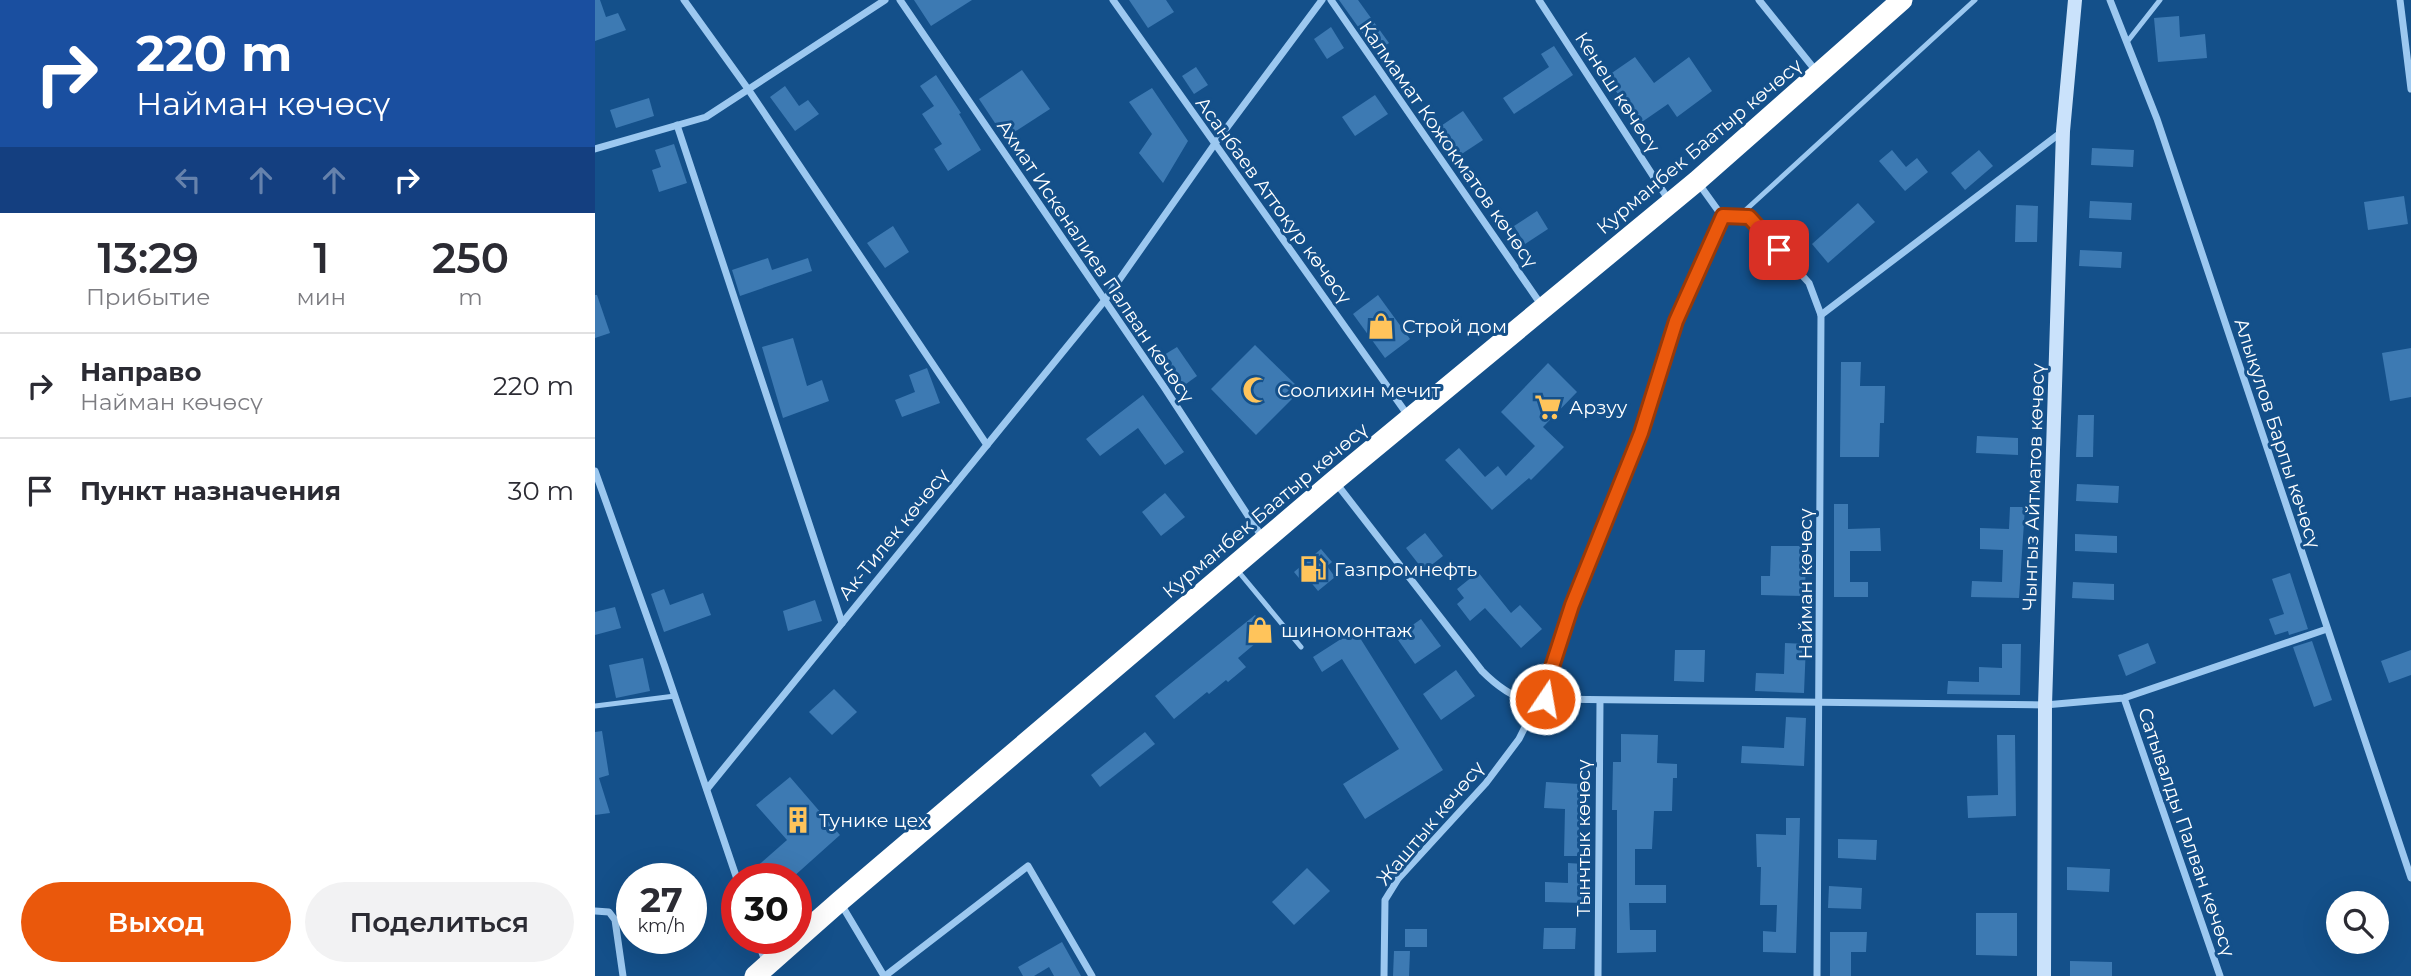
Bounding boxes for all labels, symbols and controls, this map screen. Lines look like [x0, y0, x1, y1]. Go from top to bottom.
street label: Калмамат Кожокматов көчөсү [1354, 16, 1543, 272]
text: 220 m [136, 24, 292, 83]
icon: right [21, 28, 112, 119]
street label: Кенеш көчөсү [1570, 28, 1665, 157]
street label: Курманбек Баатыр көчөсү [1592, 53, 1807, 239]
text: Найман көчөсү [136, 84, 390, 123]
street label: Асанбаев Аттокур көчөсү [1191, 92, 1357, 309]
street label: Ахмат Искеналиев Палван көчөсү [992, 115, 1199, 407]
icon: left [169, 161, 207, 199]
icon: ahead [242, 161, 280, 199]
icon: ahead [315, 161, 353, 199]
icon: right [388, 161, 426, 199]
pin [1749, 220, 1809, 280]
icon: arrive [1760, 231, 1798, 269]
text: 13:29 [97, 232, 199, 284]
text: 1 [313, 232, 329, 284]
text: 250 [432, 232, 509, 284]
text: Прибытие [86, 283, 211, 311]
text: мин [296, 283, 346, 311]
text: m [458, 283, 483, 311]
shop icon: Строй дом [1366, 311, 1396, 341]
place label: Строй дом [1402, 315, 1507, 338]
street label: Алыкулов Барпы көчөсү [2229, 315, 2326, 551]
text: Направо [80, 356, 201, 388]
street label: Чынгыз Айтматов көчөсү [2018, 363, 2049, 611]
icon: right [21, 367, 59, 405]
text: 220 m [493, 370, 574, 402]
mosque icon: Соолихин мечит [1241, 375, 1271, 405]
place label: Соолихин мечит [1277, 379, 1440, 402]
text: Найман көчөсү [80, 388, 263, 416]
supermarket icon: Арзуу [1533, 392, 1563, 422]
place label: Арзуу [1569, 396, 1628, 419]
street label: Курманбек Баатыр көчөсү [1158, 417, 1373, 603]
street label: Ак-Тилек көчөсү [833, 464, 954, 605]
icon: arrive [21, 472, 59, 510]
text: Пункт назначения [80, 475, 341, 507]
text: 30 m [508, 475, 574, 507]
street label: Найман көчөсү [1794, 508, 1817, 660]
fuel station icon: Газпромнефть [1298, 554, 1328, 584]
place label: Газпромнефть [1334, 558, 1478, 581]
shop icon: шиномонтаж [1245, 615, 1275, 645]
place label: шиномонтаж [1281, 619, 1413, 642]
position arrow [1508, 662, 1582, 736]
street label: Сатывалды Палван көчөсү [2133, 705, 2240, 960]
street label: Жаштык көчөсү [1372, 756, 1489, 890]
street label: Тынчтык көчөсү [1572, 759, 1595, 917]
building icon: Тунике цех [783, 805, 813, 835]
place label: Тунике цех [819, 809, 928, 832]
speed limit sign: 30 [721, 863, 812, 954]
text: 27 [640, 878, 683, 921]
button: Выход [21, 882, 291, 962]
button: Поделиться [305, 882, 574, 962]
map controls [2326, 891, 2389, 954]
button: search [2326, 891, 2389, 954]
text: km/h [637, 915, 686, 937]

